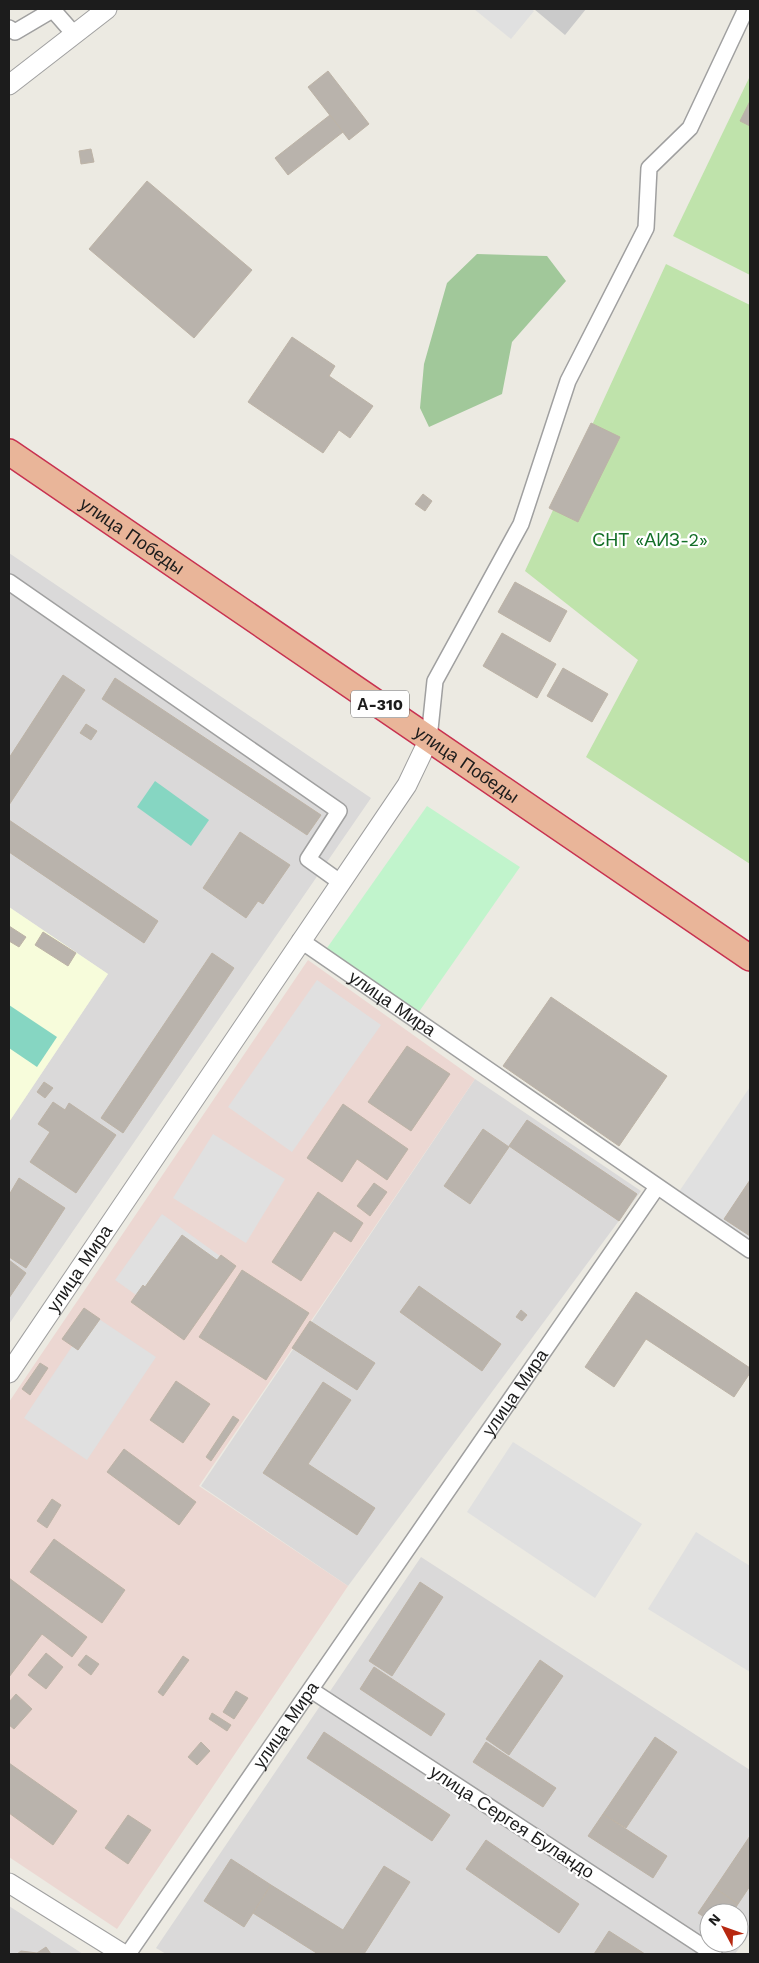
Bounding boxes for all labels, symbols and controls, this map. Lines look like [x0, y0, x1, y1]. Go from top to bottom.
street label: улица Победы [76, 493, 189, 579]
park label: СНТ «АИЗ-2» [592, 529, 708, 550]
road number: А-310 [351, 691, 409, 718]
street label: улица Победы [411, 721, 523, 807]
street label: улица Мира [345, 966, 441, 1041]
street label: улица Мира [42, 1220, 117, 1316]
street label: улица Мира [478, 1344, 553, 1440]
street label: улица Мира [248, 1677, 323, 1772]
street label: улица Сергея Буландо [426, 1761, 598, 1883]
north arrow [699, 1903, 749, 1953]
text: N [705, 1910, 724, 1929]

